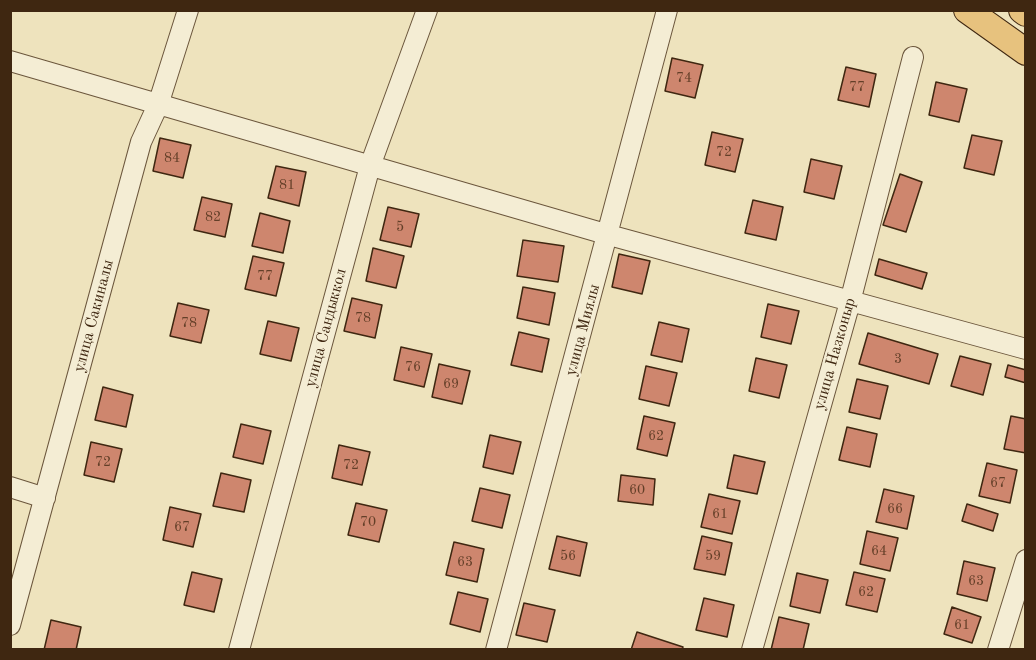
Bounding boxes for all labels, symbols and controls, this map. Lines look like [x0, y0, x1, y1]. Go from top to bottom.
house number: 74 [676, 70, 692, 86]
house number: 77 [849, 79, 865, 95]
house number: 72 [716, 144, 732, 160]
house number: 84 [164, 150, 180, 166]
house number: 81 [279, 177, 295, 193]
house number: 82 [205, 209, 221, 225]
house number: 5 [396, 219, 404, 235]
street label: улица Сакиналы [70, 258, 118, 374]
street label: улица Сандыккол [301, 266, 351, 390]
house number: 77 [257, 268, 273, 284]
street label: улица Миялы [562, 282, 604, 378]
street label: улица Назконыр [810, 296, 860, 412]
house number: 78 [355, 310, 371, 326]
house number: 78 [181, 315, 197, 331]
house number: 3 [894, 351, 902, 367]
house number: 76 [405, 359, 421, 375]
house number: 69 [443, 376, 459, 392]
house number: 62 [648, 428, 664, 444]
house number: 72 [95, 454, 111, 470]
house number: 72 [343, 457, 359, 473]
house number: 67 [990, 475, 1006, 491]
house number: 60 [629, 482, 645, 498]
house number: 66 [887, 501, 903, 517]
house number: 61 [712, 506, 728, 522]
house number: 70 [360, 514, 376, 530]
house number: 67 [174, 519, 190, 535]
house number: 64 [871, 543, 887, 559]
house number: 56 [560, 548, 576, 564]
house number: 59 [705, 548, 721, 564]
house number: 63 [457, 554, 473, 570]
house number: 63 [968, 573, 984, 589]
house number: 62 [858, 584, 874, 600]
house number: 61 [954, 617, 970, 633]

